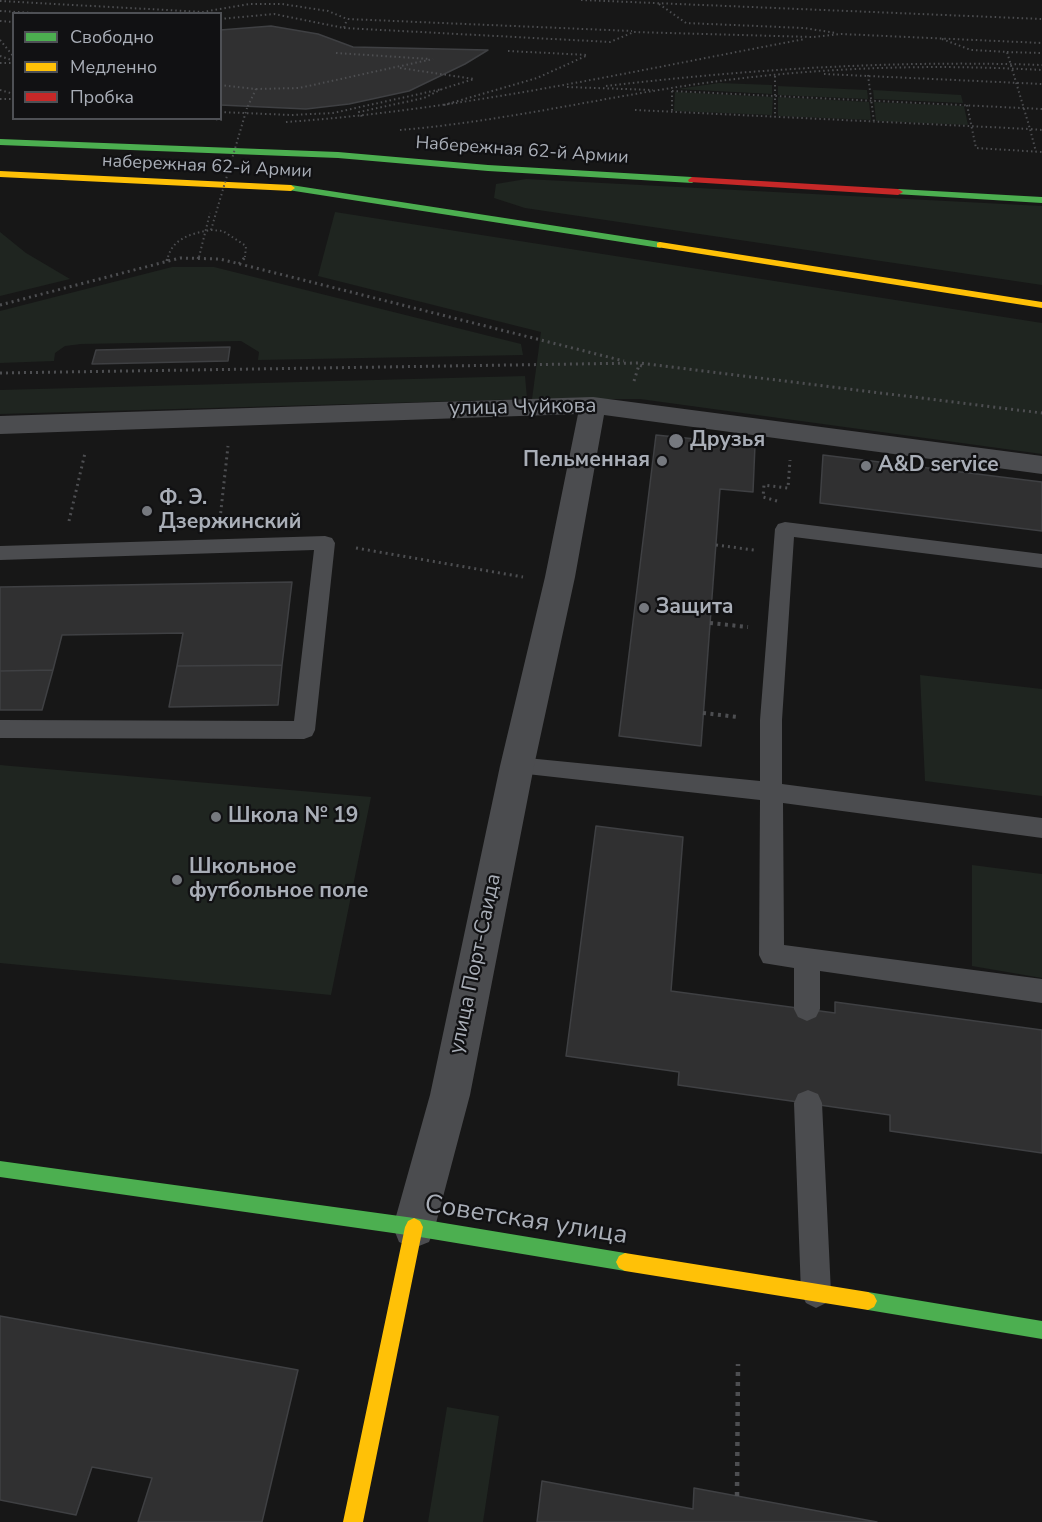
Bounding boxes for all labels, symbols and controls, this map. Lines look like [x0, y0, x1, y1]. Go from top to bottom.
legend [12, 12, 222, 120]
text: Свободно [70, 25, 154, 49]
text: Медленно [70, 55, 157, 79]
text: Пробка [70, 85, 134, 109]
street label: Набережная 62-й Армии [415, 133, 629, 169]
street label: набережная 62-й Армии [101, 151, 313, 183]
street label: улица Чуйкова [449, 394, 597, 422]
place label: Друзья [690, 428, 765, 454]
marker: Друзья [667, 432, 685, 450]
place label: Пельменная [523, 448, 650, 474]
place label: A&D service [878, 453, 999, 479]
marker: Пельменная [655, 454, 669, 468]
marker: A&D service [859, 459, 873, 473]
place label: Ф. Э. Дзержинский [159, 486, 301, 536]
marker: Ф. Э. Дзержинский [140, 504, 154, 518]
place label: Защита [656, 595, 734, 621]
marker: Защита [637, 601, 651, 615]
place label: Школа № 19 [228, 804, 358, 830]
marker: Школа № 19 [209, 810, 223, 824]
place label: Школьное футбольное поле [189, 855, 368, 905]
street label: улица Порт-Саида [445, 872, 507, 1056]
marker: Школьное футбольное поле [170, 873, 184, 887]
street label: Советская улица [422, 1190, 630, 1252]

